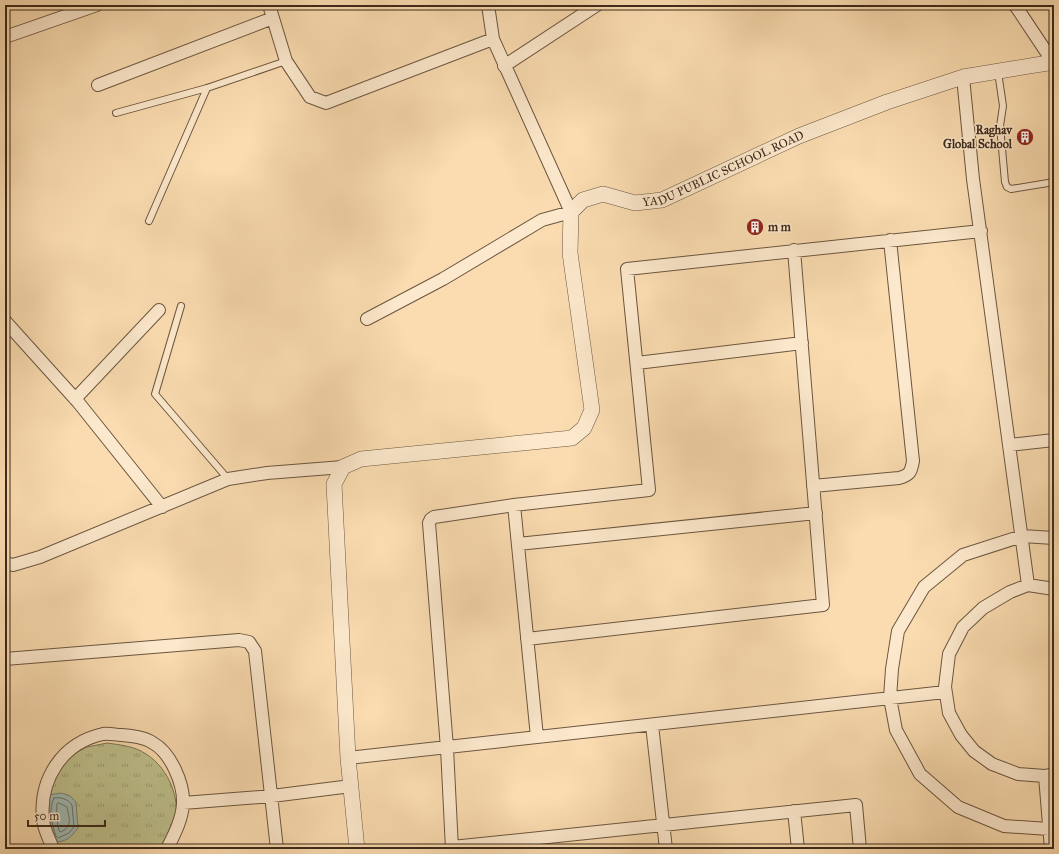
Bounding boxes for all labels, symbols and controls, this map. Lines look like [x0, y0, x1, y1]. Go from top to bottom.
place label: Raghav Global School [943, 123, 1013, 151]
building icon: Raghav Global School [1015, 127, 1035, 147]
street label: YADU PUBLIC SCHOOL ROAD [642, 128, 806, 209]
building icon: m m [745, 217, 765, 237]
place label: m m [767, 220, 792, 234]
scale bar [28, 802, 105, 828]
text: 50 m [34, 809, 59, 823]

